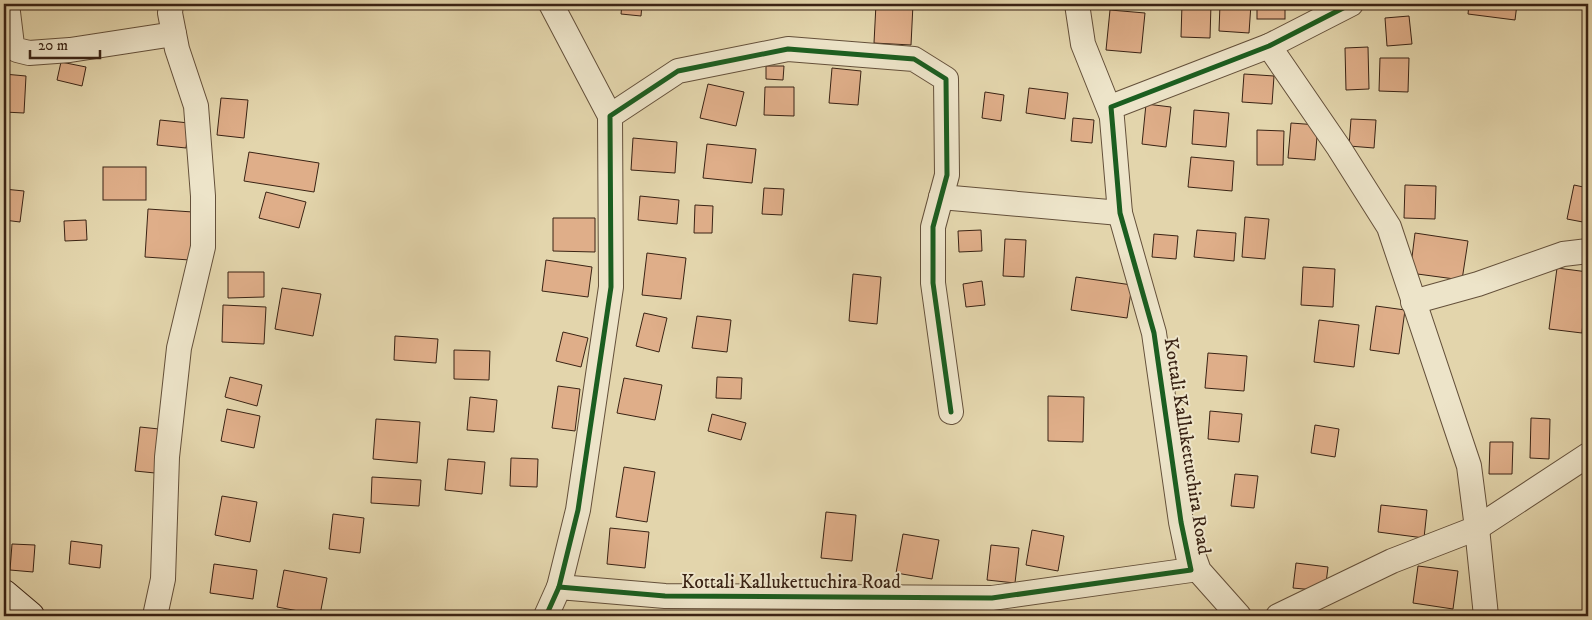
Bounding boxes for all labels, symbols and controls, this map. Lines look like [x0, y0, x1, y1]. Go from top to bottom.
scale bar [30, 28, 100, 60]
text: 20 m [38, 36, 68, 55]
street label: Kottali Kallukettuchira Road [1158, 336, 1216, 557]
street label: Kottali Kallukettuchira Road [681, 571, 901, 594]

